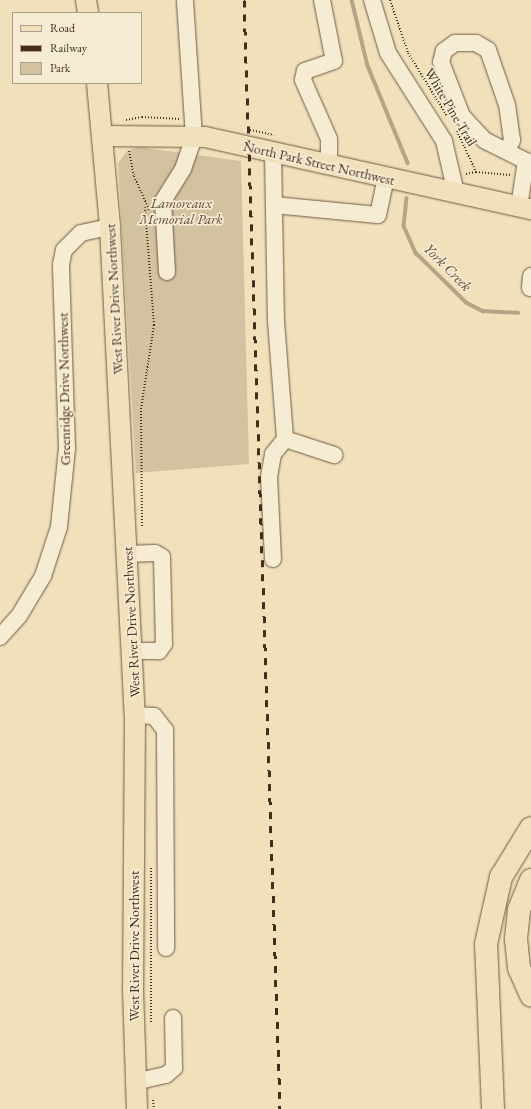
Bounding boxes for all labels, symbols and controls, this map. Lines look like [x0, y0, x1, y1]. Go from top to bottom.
legend [12, 12, 142, 84]
text: Road [50, 20, 75, 36]
text: Railway [50, 40, 87, 56]
text: Park [50, 60, 70, 76]
street label: White Pine Trail [421, 65, 481, 149]
street label: North Park Street Northwest [242, 137, 396, 189]
park label: Lamoreaux Memorial Park [139, 195, 223, 228]
street label: West River Drive Northwest [102, 223, 126, 375]
water label: York Creek [420, 239, 476, 295]
street label: Greenridge Drive Northwest [54, 312, 74, 466]
street label: West River Drive Northwest [119, 546, 143, 698]
street label: West River Drive Northwest [126, 870, 142, 1022]

